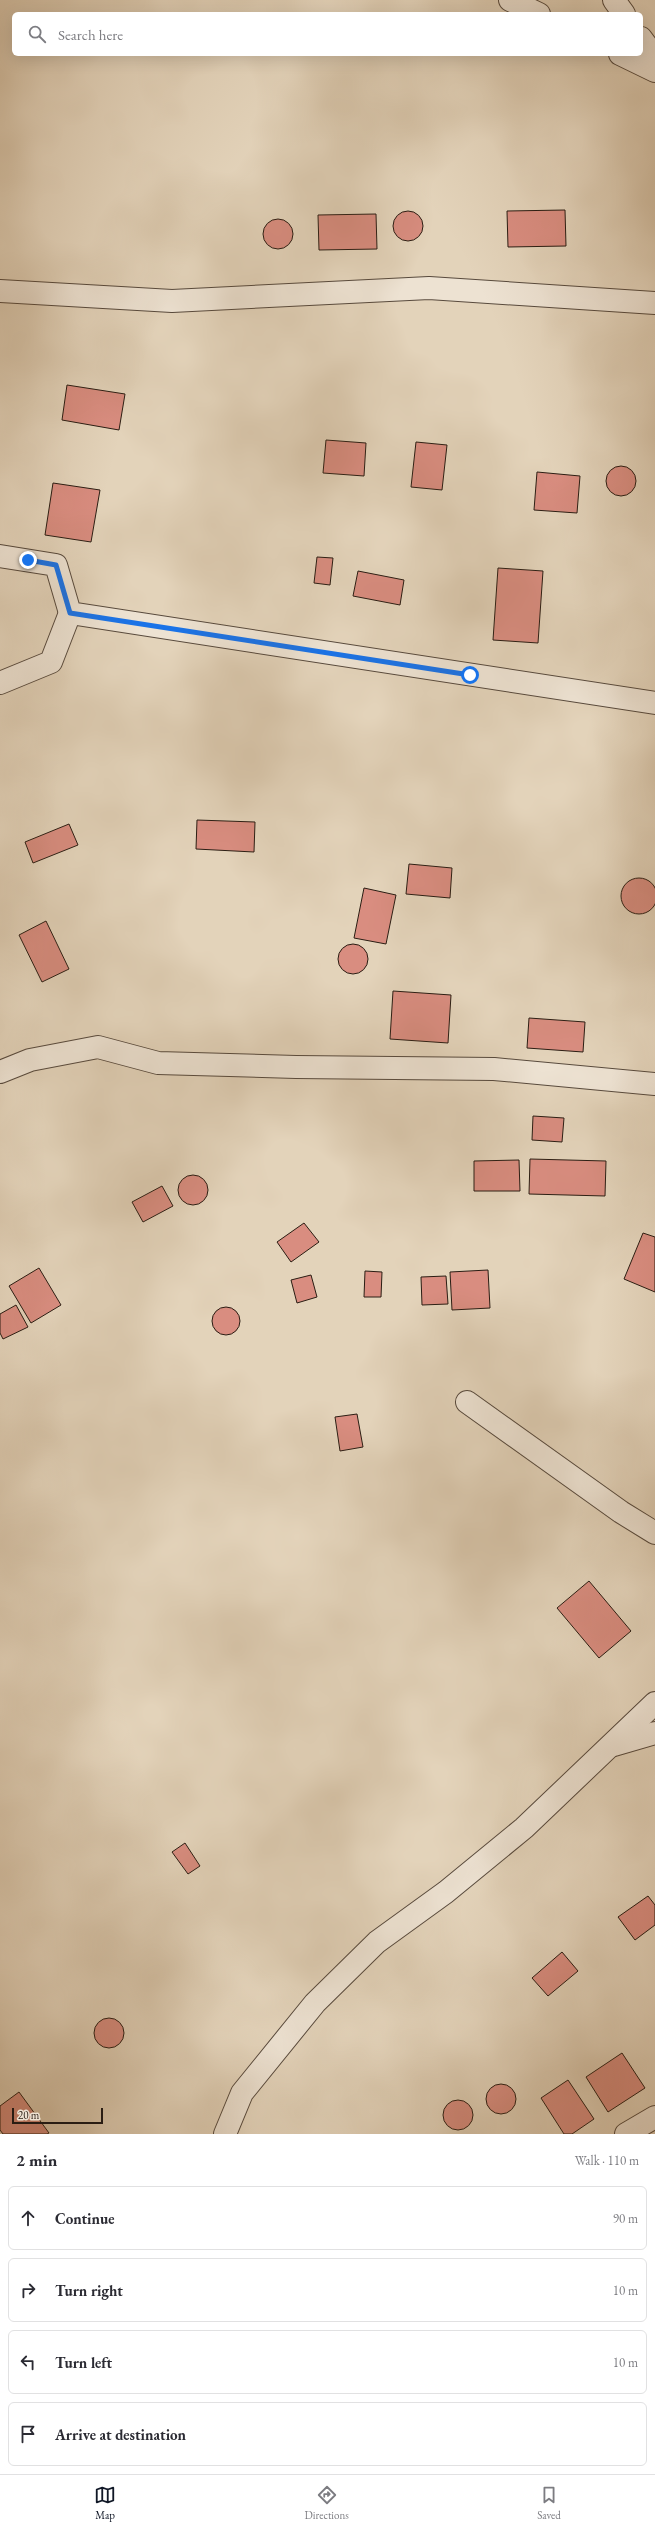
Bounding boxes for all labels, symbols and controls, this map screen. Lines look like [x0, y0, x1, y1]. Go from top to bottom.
search box [12, 12, 643, 56]
icon: search [26, 23, 48, 45]
text: Search here [58, 25, 123, 44]
route end [19, 551, 37, 569]
route start [461, 666, 479, 684]
scale bar [12, 2106, 103, 2125]
text: 20 m [18, 2108, 39, 2122]
text: 2 min [16, 2149, 57, 2171]
text: Walk · 110 m [575, 2152, 639, 2169]
icon: ahead [17, 2207, 39, 2229]
text: Continue [55, 2209, 115, 2228]
text: 90 m [613, 2210, 638, 2227]
icon: right [17, 2279, 39, 2301]
text: Turn right [55, 2281, 123, 2300]
text: 10 m [613, 2282, 638, 2299]
icon: left [17, 2351, 39, 2373]
text: Turn left [55, 2353, 112, 2372]
text: 10 m [613, 2354, 638, 2371]
icon: arrive [17, 2423, 39, 2445]
text: Arrive at destination [55, 2425, 186, 2444]
tab: Map [94, 2484, 116, 2522]
tab: Directions [305, 2484, 349, 2522]
tab: Saved [537, 2484, 561, 2522]

